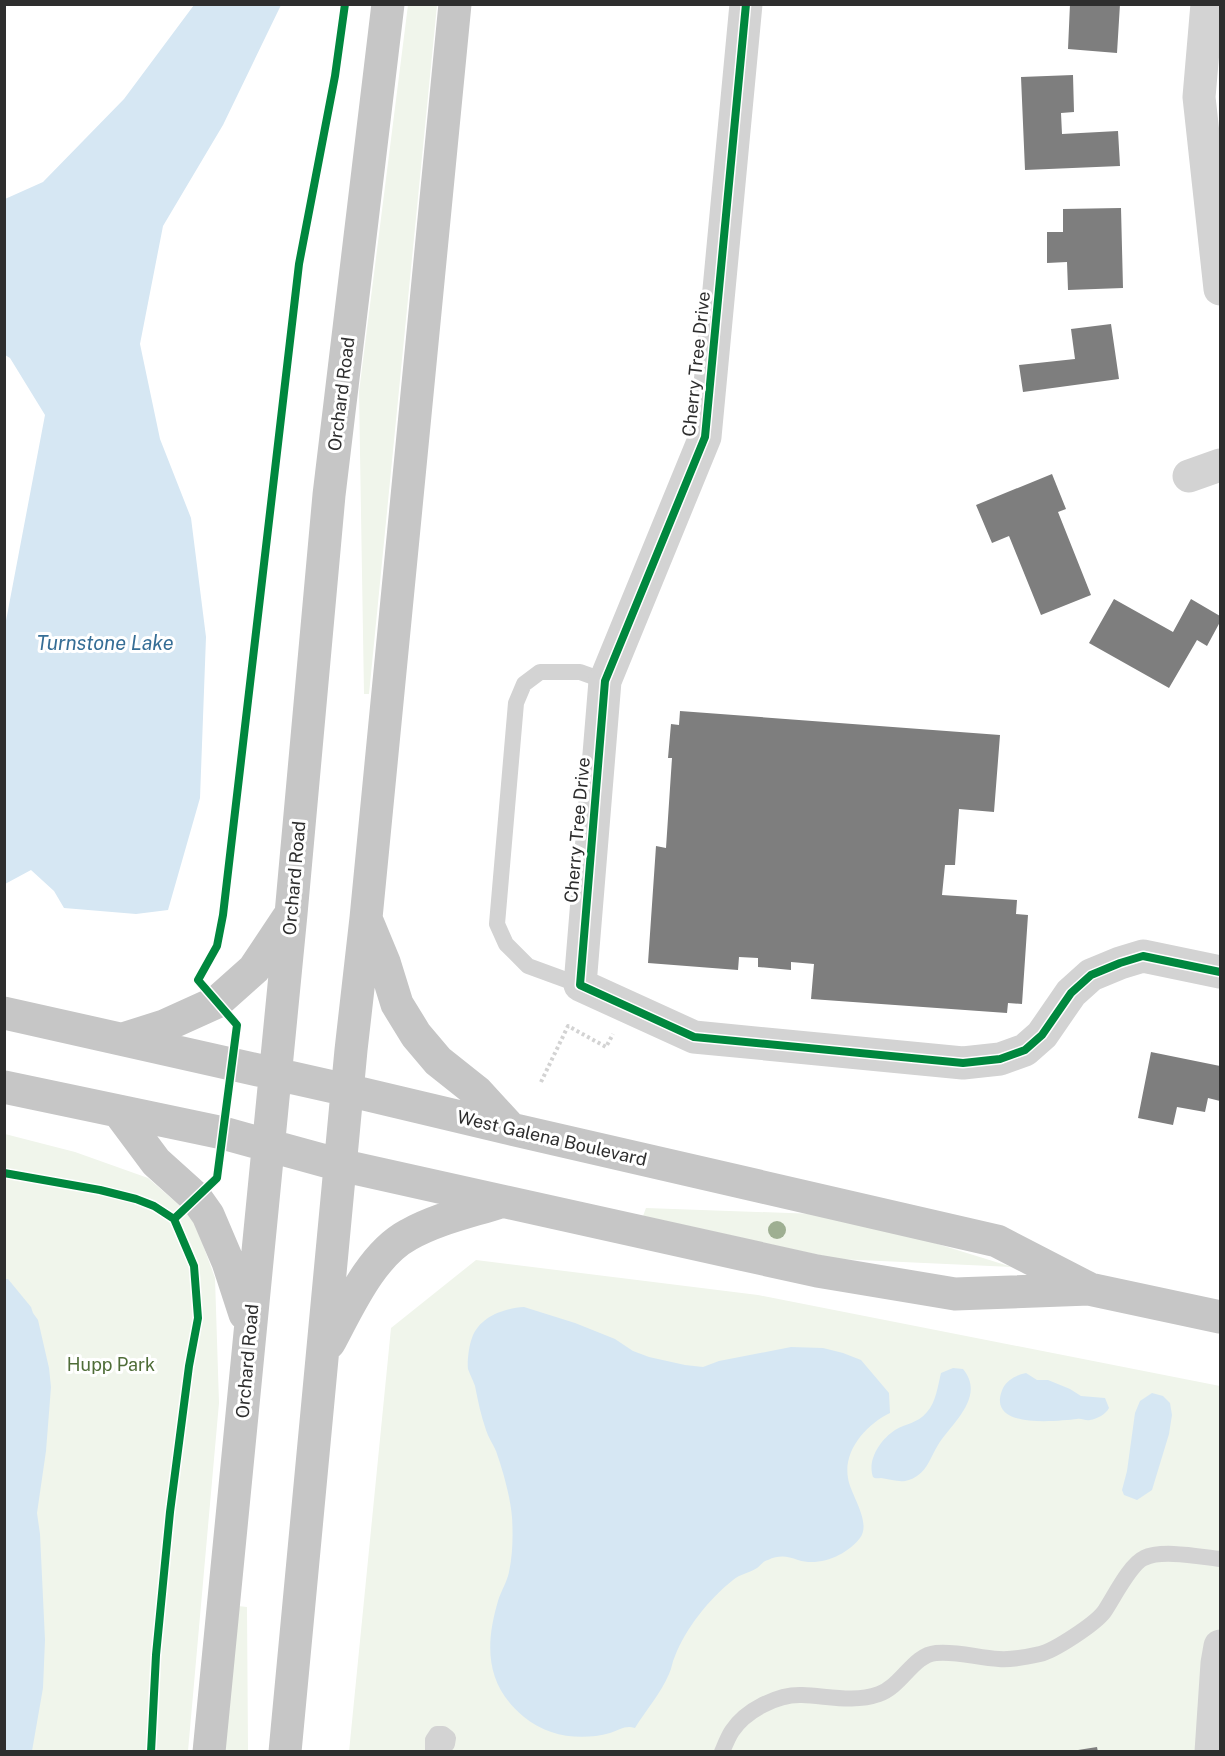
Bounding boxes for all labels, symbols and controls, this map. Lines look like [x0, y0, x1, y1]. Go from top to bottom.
street label: Cherry Tree Drive [678, 290, 714, 438]
street label: Orchard Road [324, 336, 358, 452]
water label: Turnstone Lake [36, 631, 174, 655]
street label: Cherry Tree Drive [560, 756, 594, 904]
street label: Orchard Road [279, 820, 309, 936]
street label: West Galena Boulevard [455, 1106, 649, 1170]
street label: Orchard Road [232, 1303, 262, 1419]
park label: Hupp Park [67, 1354, 155, 1375]

